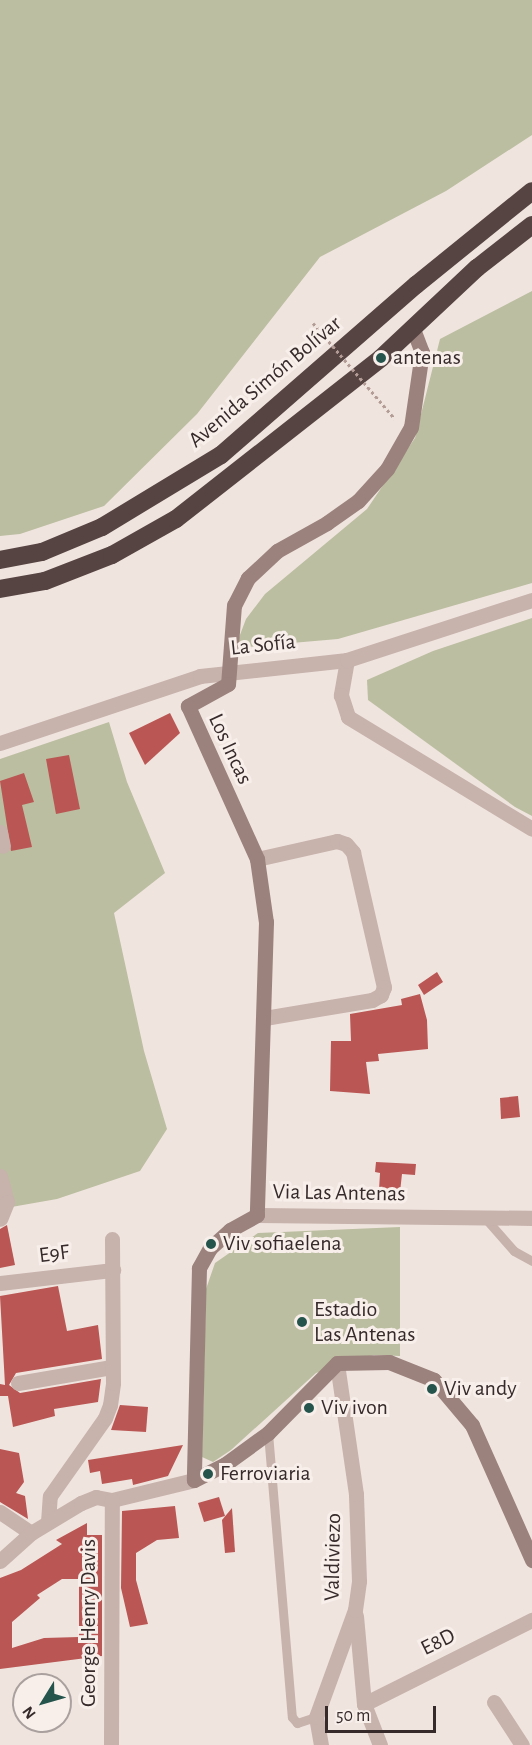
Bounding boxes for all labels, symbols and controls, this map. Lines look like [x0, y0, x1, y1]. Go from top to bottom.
street label: Avenida Simón Bolívar [183, 310, 347, 454]
place label: antenas [393, 345, 461, 371]
marker: antenas [374, 351, 388, 365]
street label: La Sofía [229, 628, 297, 662]
street label: Los Incas [202, 709, 258, 789]
street label: Via Las Antenas [272, 1179, 406, 1207]
place label: Viv sofiaelena [223, 1231, 342, 1257]
marker: Viv sofiaelena [204, 1237, 218, 1251]
street label: E9F [37, 1239, 71, 1269]
place label: Estadio Las Antenas [314, 1296, 415, 1348]
marker: Estadio Las Antenas [295, 1315, 309, 1329]
place label: Viv andy [444, 1376, 517, 1402]
marker: Viv andy [425, 1382, 439, 1396]
place label: Viv ivon [321, 1395, 388, 1421]
marker: Viv ivon [302, 1401, 316, 1415]
place label: Ferroviaria [220, 1461, 311, 1487]
marker: Ferroviaria [201, 1467, 215, 1481]
street label: Valdiviezo [319, 1513, 347, 1601]
street label: George Henry Davis [76, 1539, 102, 1707]
street label: E8D [416, 1622, 460, 1662]
north arrow [12, 1673, 72, 1733]
scale bar [328, 1694, 439, 1732]
text: N [19, 1703, 39, 1722]
text: 50 m [336, 1707, 370, 1725]

